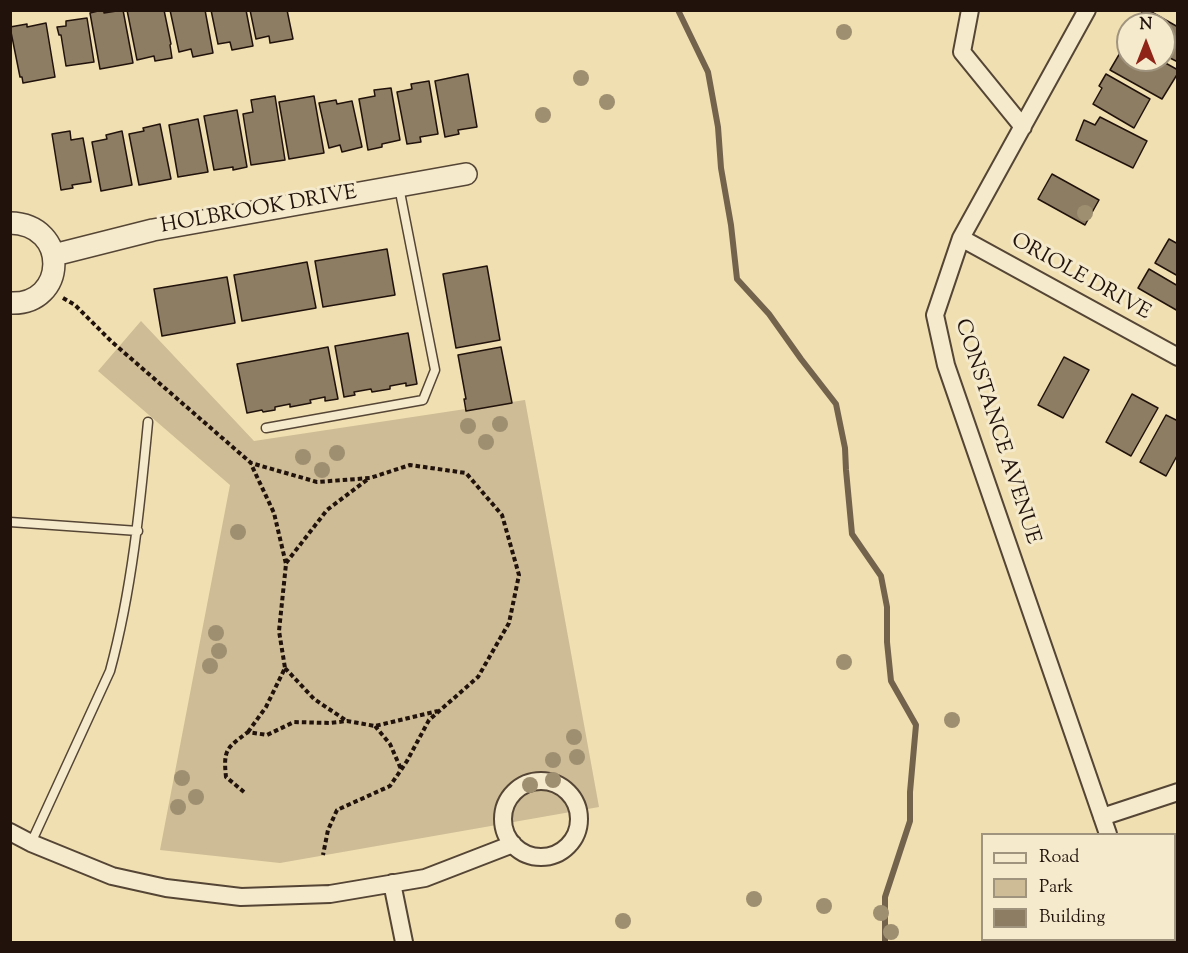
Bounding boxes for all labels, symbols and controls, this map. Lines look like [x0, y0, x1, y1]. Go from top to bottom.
north arrow [1116, 12, 1176, 72]
text: N [1140, 14, 1152, 37]
street label: HOLBROOK DRIVE [159, 181, 359, 241]
street label: ORIOLE DRIVE [1006, 229, 1154, 327]
street label: CONSTANCE AVENUE [948, 316, 1044, 548]
legend [981, 833, 1176, 941]
text: Road [1039, 845, 1079, 871]
text: Park [1039, 875, 1073, 901]
text: Building [1039, 905, 1105, 931]

